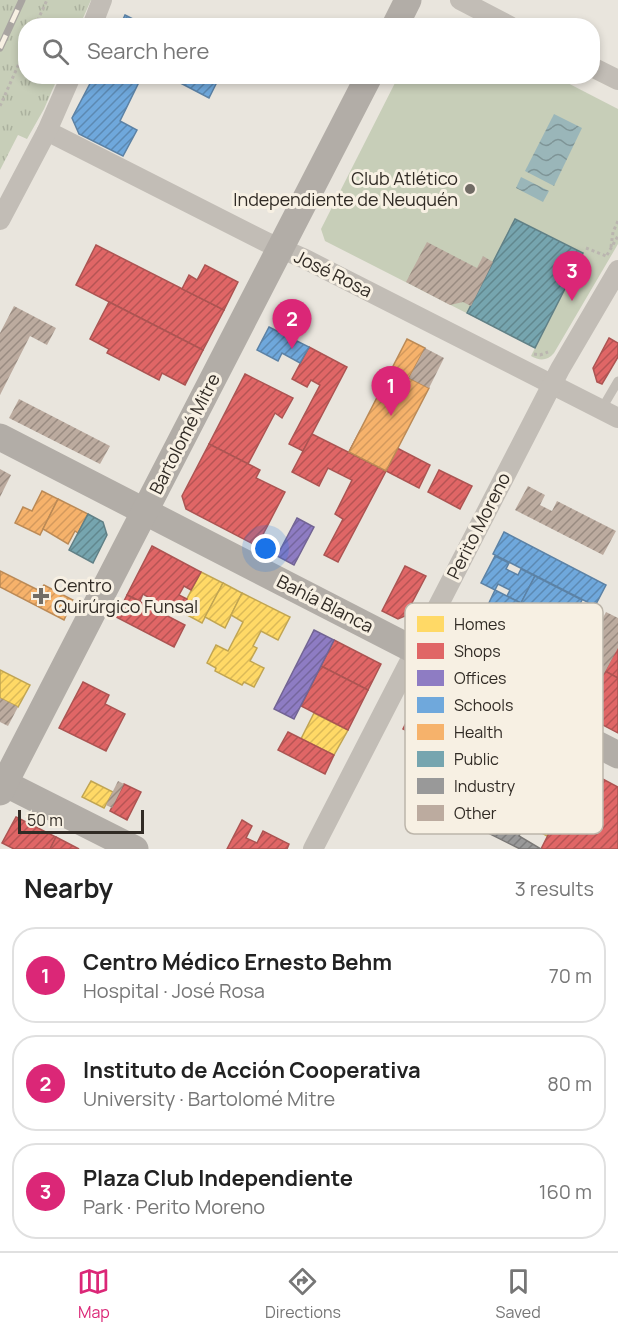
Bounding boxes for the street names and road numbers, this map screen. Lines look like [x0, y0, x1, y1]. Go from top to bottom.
street label: José Rosa [291, 244, 376, 302]
street label: Bartolomé Mitre [143, 369, 225, 498]
street label: Perito Moreno [441, 468, 515, 583]
street label: Bahía Blanca [273, 569, 378, 638]

